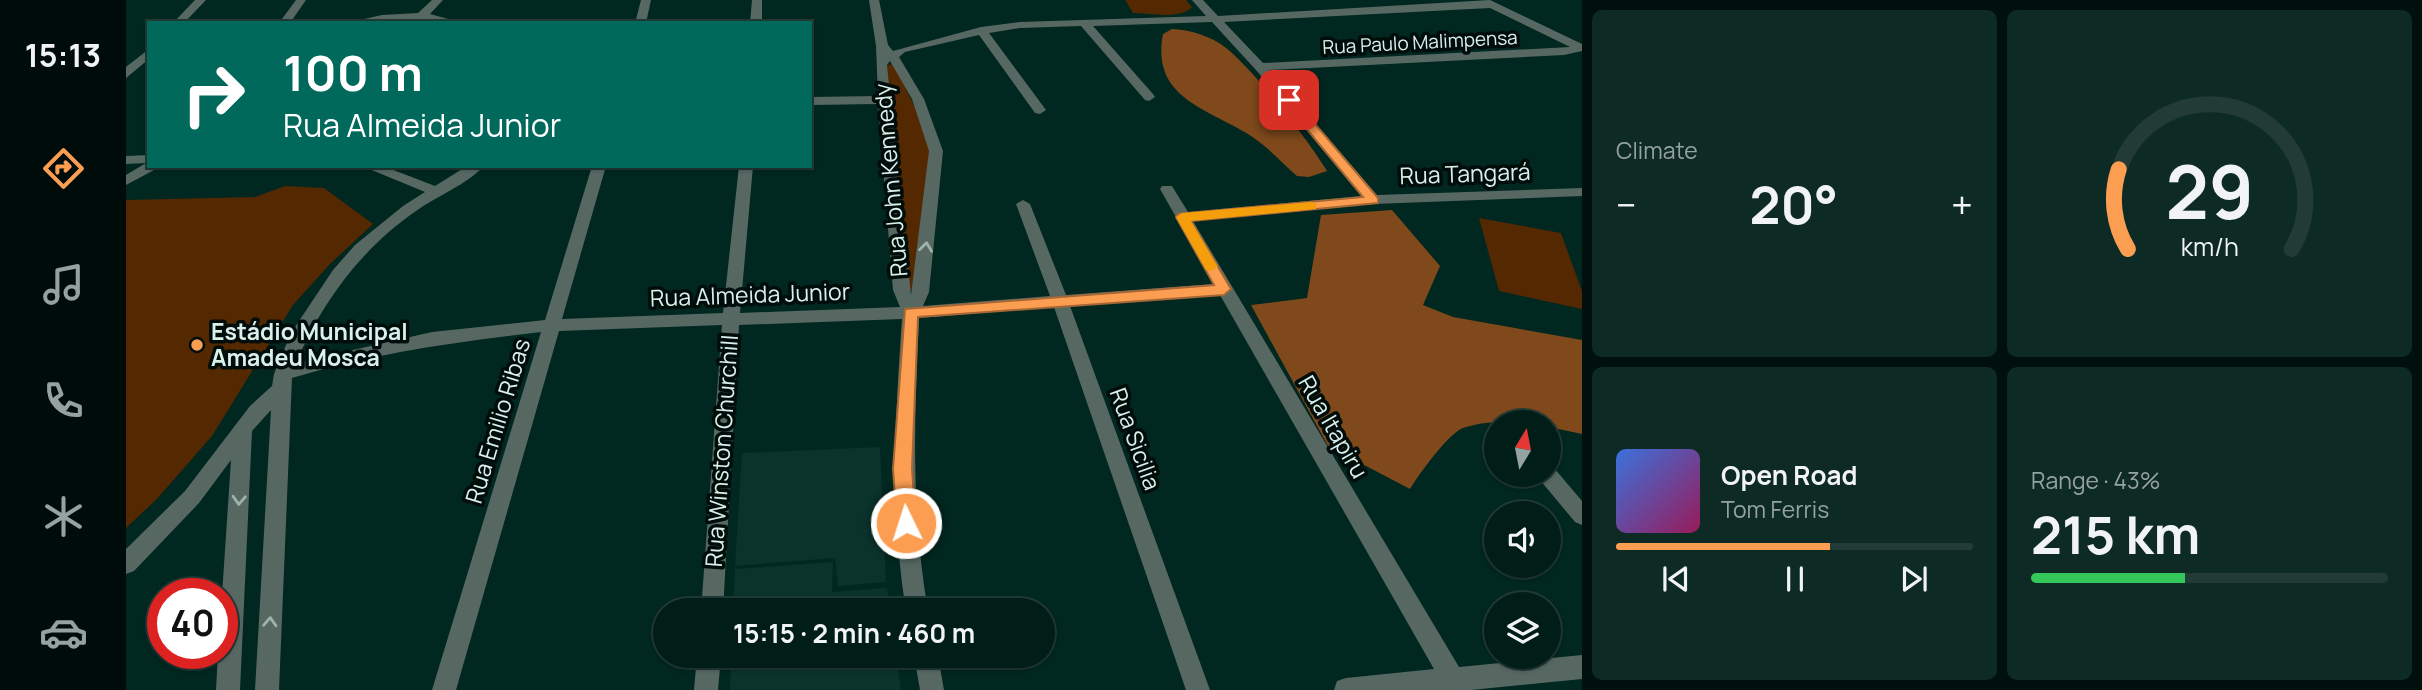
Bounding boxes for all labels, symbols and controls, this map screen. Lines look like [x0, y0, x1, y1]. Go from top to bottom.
street label: Rua Paulo Malimpensa [1322, 24, 1518, 60]
text: 15:13 [25, 33, 101, 77]
text: 100 m [283, 39, 423, 106]
icon: right [168, 49, 259, 140]
pin [1259, 70, 1319, 130]
icon: arrive [1270, 81, 1308, 119]
street label: Rua John Kennedy [866, 82, 914, 278]
text: Rua Almeida Junior [283, 103, 561, 147]
text: Climate [1616, 134, 1698, 166]
text: 29 [2165, 142, 2254, 242]
icon: directions [39, 144, 88, 193]
street label: Rua Tangará [1399, 155, 1531, 191]
text: 20° [1750, 169, 1838, 240]
text: − [1616, 178, 1637, 230]
text: + [1951, 178, 1973, 230]
text: km/h [2180, 229, 2239, 264]
one-way arrow [919, 241, 934, 253]
icon: music [39, 260, 88, 309]
street label: Rua Almeida Junior [649, 275, 850, 313]
place label: Estádio Municipal Amadeu Mosca [211, 315, 408, 373]
street label: Rua Emilio Ribas [457, 334, 537, 507]
street label: Rua Winston Churchill [697, 334, 745, 568]
marker: Estádio Municipal Amadeu Mosca [189, 337, 205, 353]
street label: Rua Itapiru [1292, 369, 1376, 484]
icon: phone [39, 376, 88, 425]
street label: Rua Sicilia [1103, 383, 1169, 494]
north arrow [1484, 410, 1561, 486]
map controls [1484, 410, 1561, 669]
text: Open Road [1721, 457, 1857, 493]
text: Range · 43% [2031, 464, 2160, 496]
position arrow [869, 486, 943, 560]
icon: climate [39, 492, 88, 541]
text: Tom Ferris [1721, 493, 1829, 525]
one-way arrow [232, 495, 247, 506]
text: 215 km [2031, 499, 2200, 570]
button: sound [1484, 501, 1561, 578]
icon: previous [1657, 560, 1695, 598]
icon: pause [1776, 560, 1814, 598]
icon: next [1895, 560, 1933, 598]
speed limit sign: 40 [147, 578, 238, 669]
button: layers [1484, 592, 1561, 669]
icon: car [39, 608, 88, 657]
text: 15:15 · 2 min · 460 m [733, 615, 975, 651]
one-way arrow [263, 616, 278, 627]

